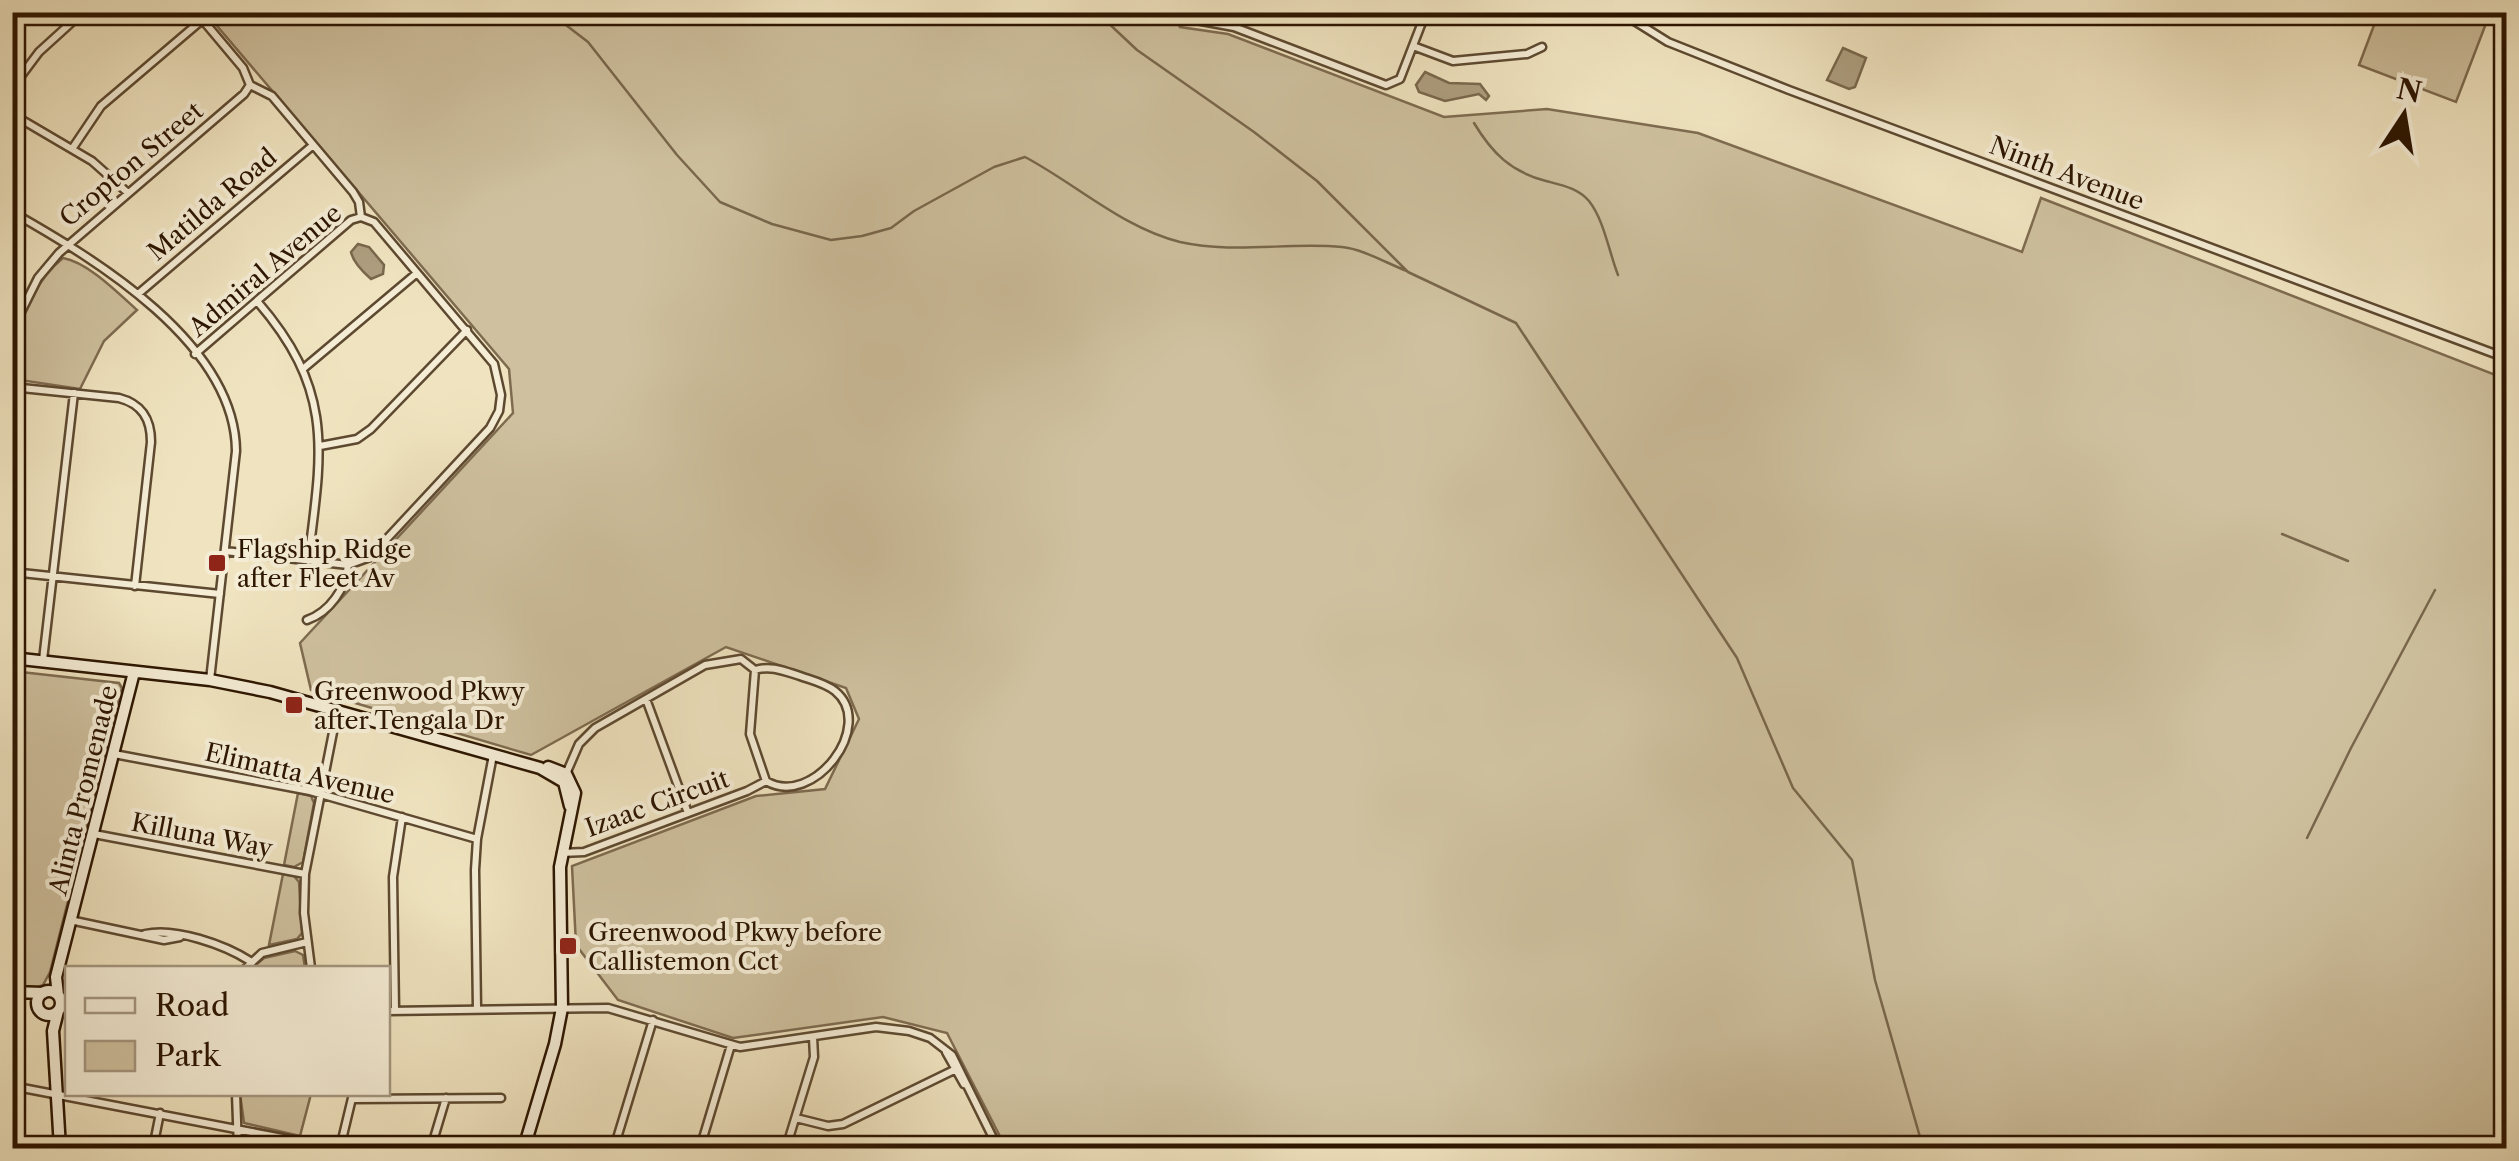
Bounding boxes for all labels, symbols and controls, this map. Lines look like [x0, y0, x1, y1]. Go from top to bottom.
north arrow [2354, 65, 2454, 165]
text: N [2394, 71, 2425, 110]
street label: Cropton Street [53, 95, 209, 233]
street label: Ninth Avenue [1985, 130, 2148, 217]
street label: Matilda Road [142, 141, 283, 267]
street label: Admiral Avenue [182, 197, 348, 344]
place label: Flagship Ridge after Fleet Av [237, 534, 411, 594]
marker: Flagship Ridge after Fleet Av [206, 552, 228, 574]
place label: Greenwood Pkwy after Tengala Dr [314, 676, 526, 736]
street label: Alinta Promenade [42, 682, 125, 899]
marker: Greenwood Pkwy after Tengala Dr [283, 694, 305, 716]
street label: Elimatta Avenue [202, 737, 398, 810]
street label: Izaac Circuit [581, 763, 733, 844]
street label: Killuna Way [129, 807, 276, 865]
place label: Greenwood Pkwy before Callistemon Cct [588, 917, 882, 977]
marker: Greenwood Pkwy before Callistemon Cct [557, 935, 579, 957]
legend [65, 966, 390, 1096]
text: Road [155, 987, 229, 1024]
text: Park [155, 1037, 222, 1074]

